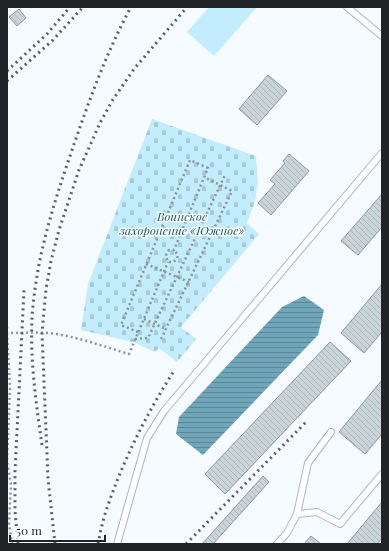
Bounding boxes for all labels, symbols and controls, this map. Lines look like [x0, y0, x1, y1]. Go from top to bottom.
park label: Воинское захоронение «Южное» [118, 208, 245, 238]
scale bar [10, 517, 105, 543]
text: 50 m [16, 522, 42, 538]

